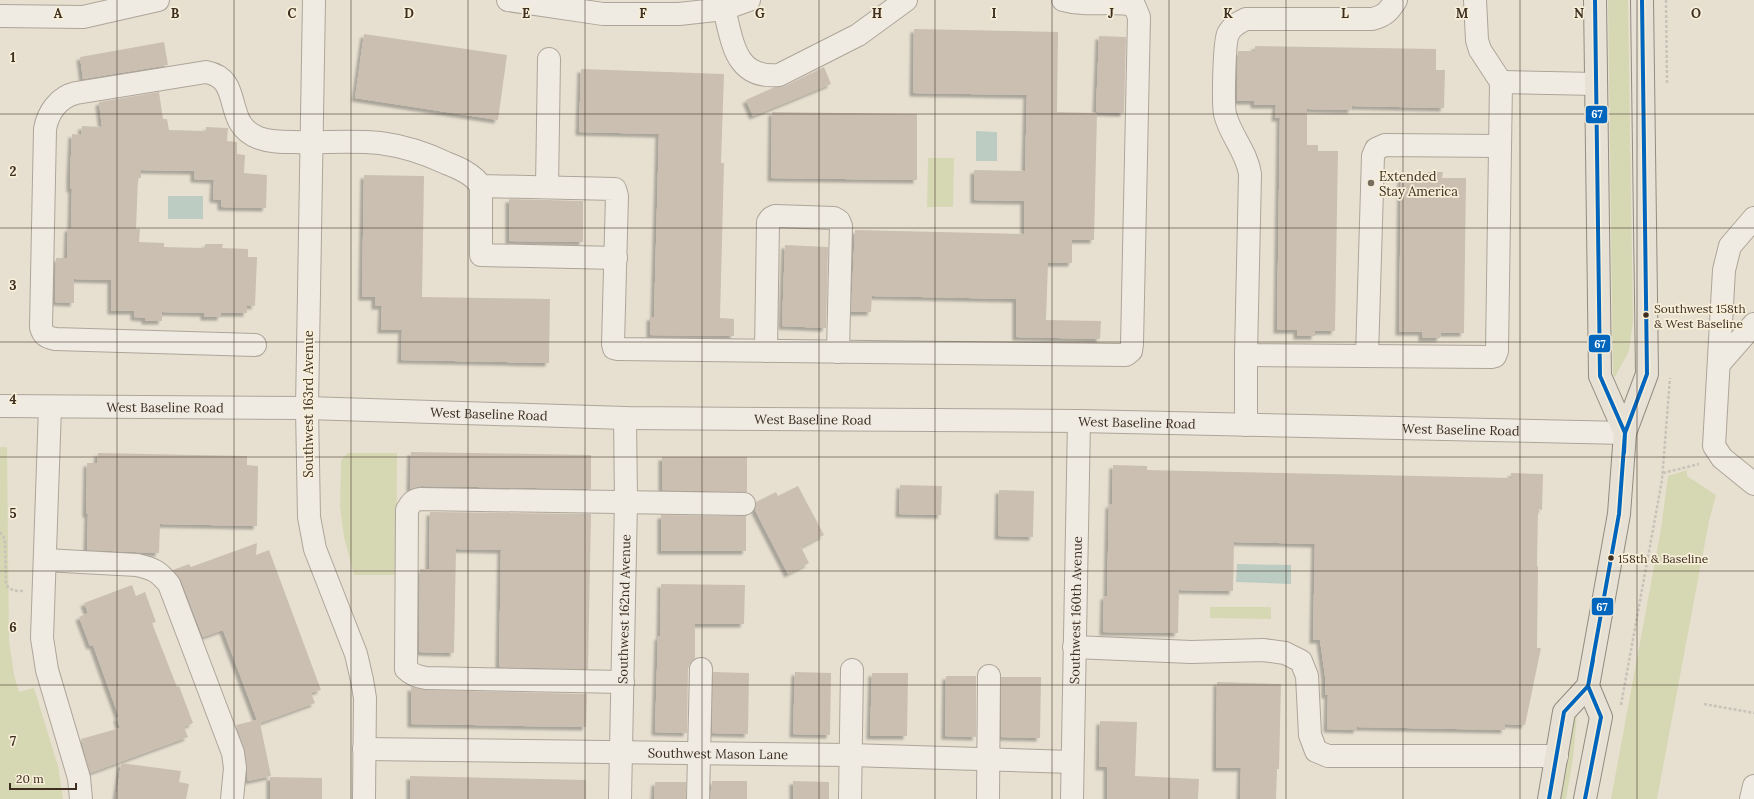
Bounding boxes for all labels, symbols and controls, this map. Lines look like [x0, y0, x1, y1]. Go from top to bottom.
text: A [54, 5, 63, 22]
text: B [171, 5, 180, 22]
text: C [288, 5, 297, 22]
text: D [404, 5, 414, 22]
text: E [522, 5, 530, 22]
text: F [639, 5, 647, 22]
text: G [755, 5, 765, 22]
text: H [872, 5, 882, 22]
text: I [991, 5, 997, 22]
text: J [1108, 5, 1114, 22]
text: K [1223, 5, 1233, 22]
text: L [1341, 5, 1349, 22]
text: M [1456, 5, 1469, 22]
text: N [1574, 5, 1584, 22]
text: O [1691, 5, 1701, 22]
text: 1 [10, 49, 16, 66]
line badge: 67 [1585, 105, 1608, 124]
text: 67 [1591, 107, 1603, 121]
text: 2 [10, 163, 17, 180]
place label: Extended Stay America [1379, 168, 1458, 200]
marker: Extended Stay America [1366, 178, 1376, 188]
text: 3 [9, 277, 17, 294]
place label: Southwest 158th & West Baseline [1654, 301, 1746, 331]
marker: Southwest 158th & West Baseline [1641, 310, 1651, 320]
street label: Southwest 163rd Avenue [300, 330, 317, 478]
line badge: 67 [1588, 334, 1611, 353]
text: 67 [1594, 337, 1606, 351]
text: 4 [9, 391, 17, 408]
street label: West Baseline Road [106, 399, 224, 416]
street label: West Baseline Road [430, 404, 548, 425]
street label: West Baseline Road [754, 411, 872, 429]
street label: West Baseline Road [1078, 413, 1196, 433]
street label: West Baseline Road [1402, 420, 1520, 440]
text: 5 [9, 505, 17, 522]
street label: Southwest 162nd Avenue [614, 534, 634, 684]
street label: Southwest 160th Avenue [1066, 536, 1086, 684]
place label: 158th & Baseline [1618, 551, 1709, 566]
marker: 158th & Baseline [1606, 553, 1616, 563]
line badge: 67 [1591, 597, 1614, 616]
text: 67 [1596, 600, 1608, 614]
text: 6 [9, 619, 17, 636]
text: 7 [10, 733, 16, 750]
street label: Southwest Mason Lane [648, 745, 788, 763]
scale bar [10, 765, 76, 791]
text: 20 m [16, 771, 44, 786]

